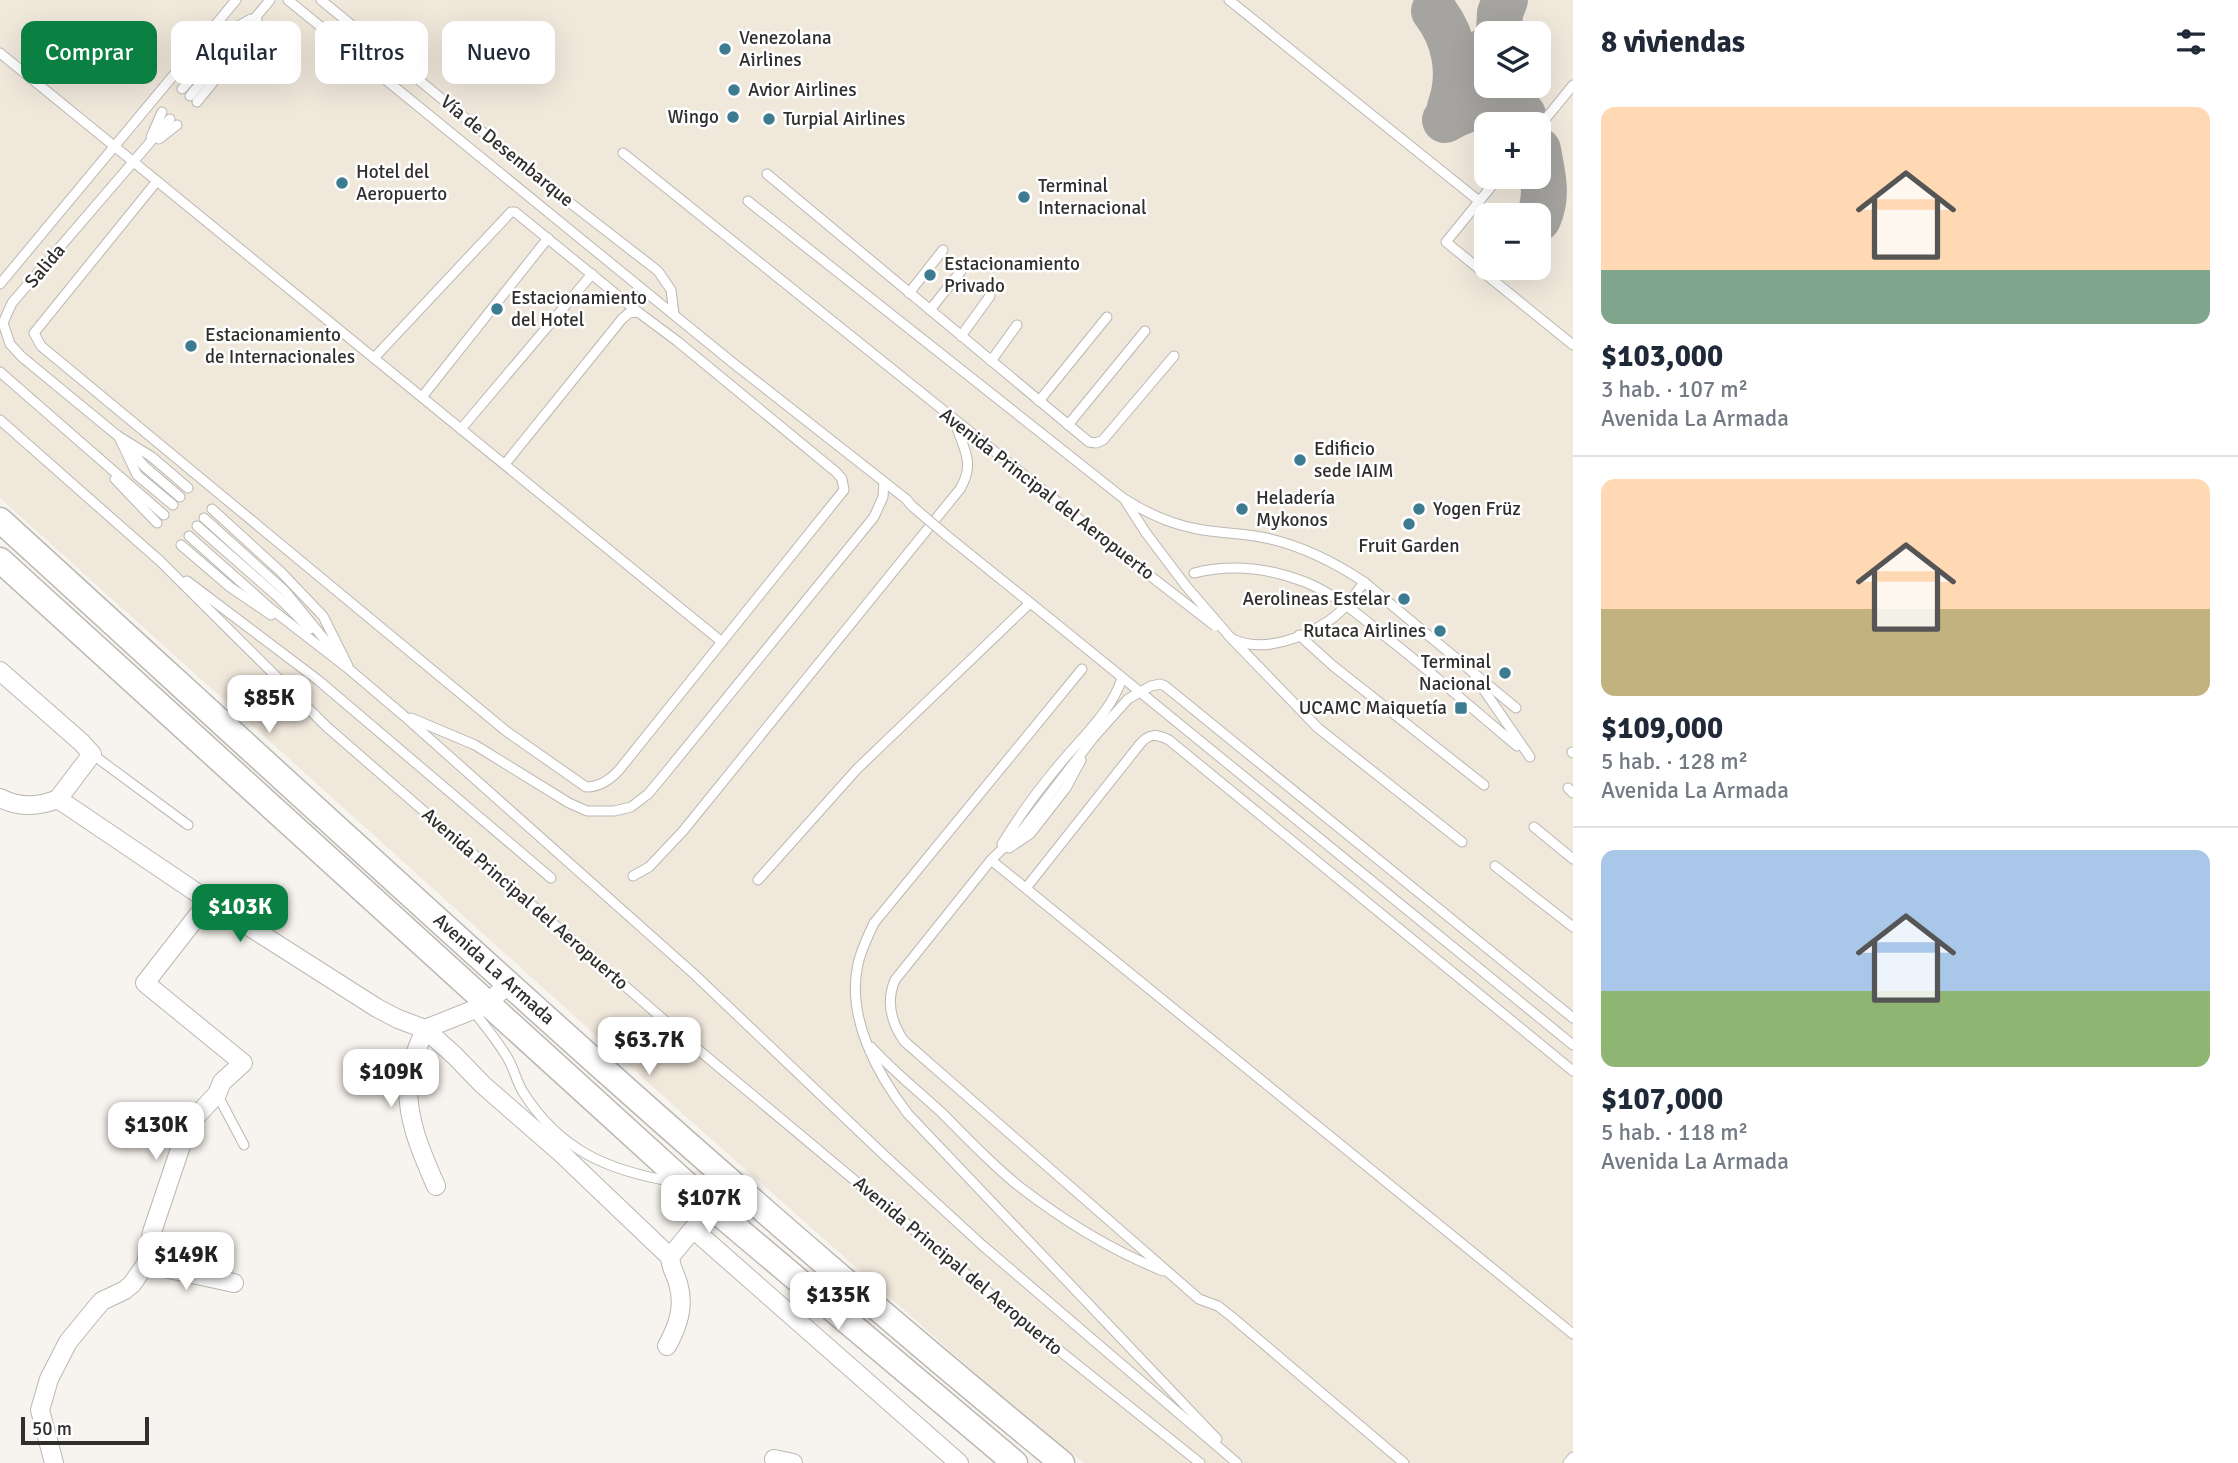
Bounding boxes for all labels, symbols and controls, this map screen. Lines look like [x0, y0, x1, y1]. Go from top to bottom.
chip: Comprar [21, 21, 157, 84]
chip: Alquilar [171, 21, 301, 84]
chip: Filtros [315, 21, 428, 84]
chip: Nuevo [442, 21, 555, 84]
map controls [1474, 21, 1551, 280]
button: layers [1474, 21, 1551, 98]
icon: filters [2172, 23, 2210, 61]
text: 8 viviendas [1601, 24, 1745, 61]
place label: Venezolana Airlines [739, 26, 832, 72]
marker: Venezolana Airlines [717, 41, 733, 57]
place label: Avior Airlines [748, 78, 857, 102]
marker: Avior Airlines [726, 82, 742, 98]
street label: Vía de Desembarque [435, 90, 579, 212]
place label: Wingo [667, 105, 719, 129]
place label: Turpial Airlines [783, 107, 905, 131]
marker: Wingo [725, 109, 741, 125]
marker: Turpial Airlines [761, 111, 777, 127]
button: + [1474, 112, 1551, 189]
icon: home [1843, 152, 1969, 278]
place label: Hotel del Aeropuerto [356, 160, 447, 206]
place label: Terminal Internacional [1038, 174, 1147, 220]
marker: Hotel del Aeropuerto [334, 175, 350, 191]
marker: Terminal Internacional [1016, 189, 1032, 205]
button: − [1474, 203, 1551, 280]
street label: Salida [20, 239, 70, 293]
place label: Estacionamiento Privado [944, 252, 1080, 298]
marker: Estacionamiento Privado [922, 267, 938, 283]
place label: Estacionamiento del Hotel [511, 286, 647, 332]
marker: Estacionamiento del Hotel [489, 301, 505, 317]
place label: Estacionamiento de Internacionales [205, 323, 355, 369]
marker: Estacionamiento de Internacionales [183, 338, 199, 354]
text: $103,000 [1601, 338, 1723, 375]
text: 3 hab. · 107 m² [1601, 375, 1748, 404]
street label: Avenida Principal del Aeropuerto [935, 403, 1159, 585]
text: Avenida La Armada [1601, 404, 1789, 433]
place label: Edificio sede IAIM [1314, 437, 1394, 483]
marker: Edificio sede IAIM [1292, 452, 1308, 468]
place label: Heladería Mykonos [1256, 486, 1335, 532]
place label: Yogen Früz [1433, 497, 1521, 521]
marker: Heladería Mykonos [1234, 501, 1250, 517]
marker: Yogen Früz [1411, 501, 1427, 517]
marker: Fruit Garden [1401, 516, 1417, 532]
icon: home [1843, 524, 1969, 650]
place label: Fruit Garden [1358, 534, 1460, 558]
place label: Aerolineas Estelar [1243, 587, 1390, 611]
marker: Aerolineas Estelar [1396, 591, 1412, 607]
place label: Rutaca Airlines [1303, 619, 1426, 643]
marker: Rutaca Airlines [1432, 623, 1448, 639]
place label: Terminal Nacional [1419, 650, 1491, 696]
marker: Terminal Nacional [1497, 665, 1513, 681]
pin: $85K [228, 676, 310, 735]
text: $85K [243, 683, 295, 712]
place label: UCAMC Maiquetía [1299, 696, 1447, 720]
marker: UCAMC Maiquetía [1453, 700, 1469, 716]
text: $109,000 [1601, 710, 1723, 747]
text: 5 hab. · 128 m² [1601, 747, 1748, 776]
text: Avenida La Armada [1601, 776, 1789, 805]
street label: Avenida Principal del Aeropuerto [417, 803, 633, 995]
pin: $103K [191, 884, 289, 944]
text: $103K [208, 892, 272, 921]
icon: home [1843, 895, 1969, 1021]
street label: Avenida La Armada [428, 908, 560, 1030]
pin: $63.7K [592, 1018, 706, 1077]
text: $63.7K [614, 1025, 684, 1054]
pin: $109K [342, 1050, 440, 1109]
text: $109K [359, 1057, 423, 1086]
text: $107,000 [1601, 1081, 1723, 1118]
pin: $130K [107, 1102, 205, 1162]
text: $130K [124, 1110, 188, 1139]
text: 5 hab. · 118 m² [1601, 1118, 1748, 1147]
text: Avenida La Armada [1601, 1147, 1789, 1176]
street label: Avenida Principal del Aeropuerto [848, 1171, 1068, 1361]
pin: $107K [660, 1176, 758, 1235]
text: $107K [677, 1183, 741, 1212]
pin: $149K [137, 1232, 235, 1292]
text: $149K [154, 1240, 218, 1269]
pin: $135K [789, 1272, 887, 1332]
text: $135K [806, 1280, 870, 1309]
scale bar [21, 1414, 149, 1446]
text: 50 m [32, 1417, 72, 1441]

